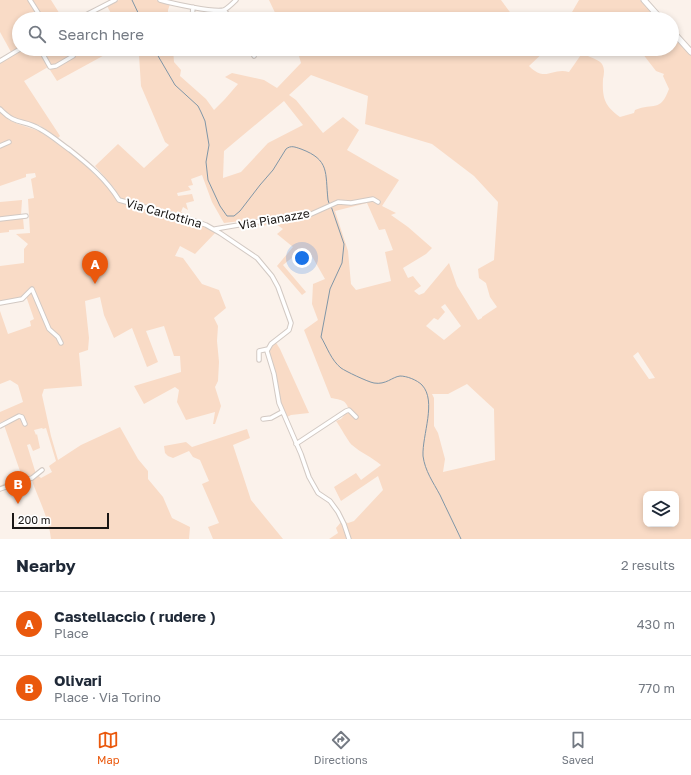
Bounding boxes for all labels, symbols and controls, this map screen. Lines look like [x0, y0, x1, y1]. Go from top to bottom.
search box [12, 12, 679, 56]
icon: search [26, 23, 48, 45]
text: Search here [58, 25, 144, 43]
street label: Via Carlottina [124, 195, 204, 231]
street label: Via Pianazze [237, 205, 311, 233]
your location [292, 248, 312, 268]
pin: A [82, 251, 108, 284]
pin: B [5, 471, 31, 504]
map controls [643, 491, 679, 527]
button: layers [643, 491, 679, 527]
scale bar [12, 511, 109, 530]
text: 200 m [18, 513, 51, 526]
text: Nearby [16, 555, 76, 576]
text: 2 results [621, 557, 675, 573]
text: Castellaccio ( rudere ) [54, 607, 216, 625]
text: A [24, 616, 34, 632]
text: 430 m [637, 616, 675, 632]
text: Place [54, 625, 89, 641]
text: Olivari [54, 671, 102, 689]
text: B [24, 680, 34, 696]
text: 770 m [638, 680, 675, 696]
text: Place · Via Torino [54, 689, 161, 705]
tab: Map [97, 729, 120, 766]
tab: Directions [314, 729, 368, 766]
tab: Saved [562, 729, 594, 766]

